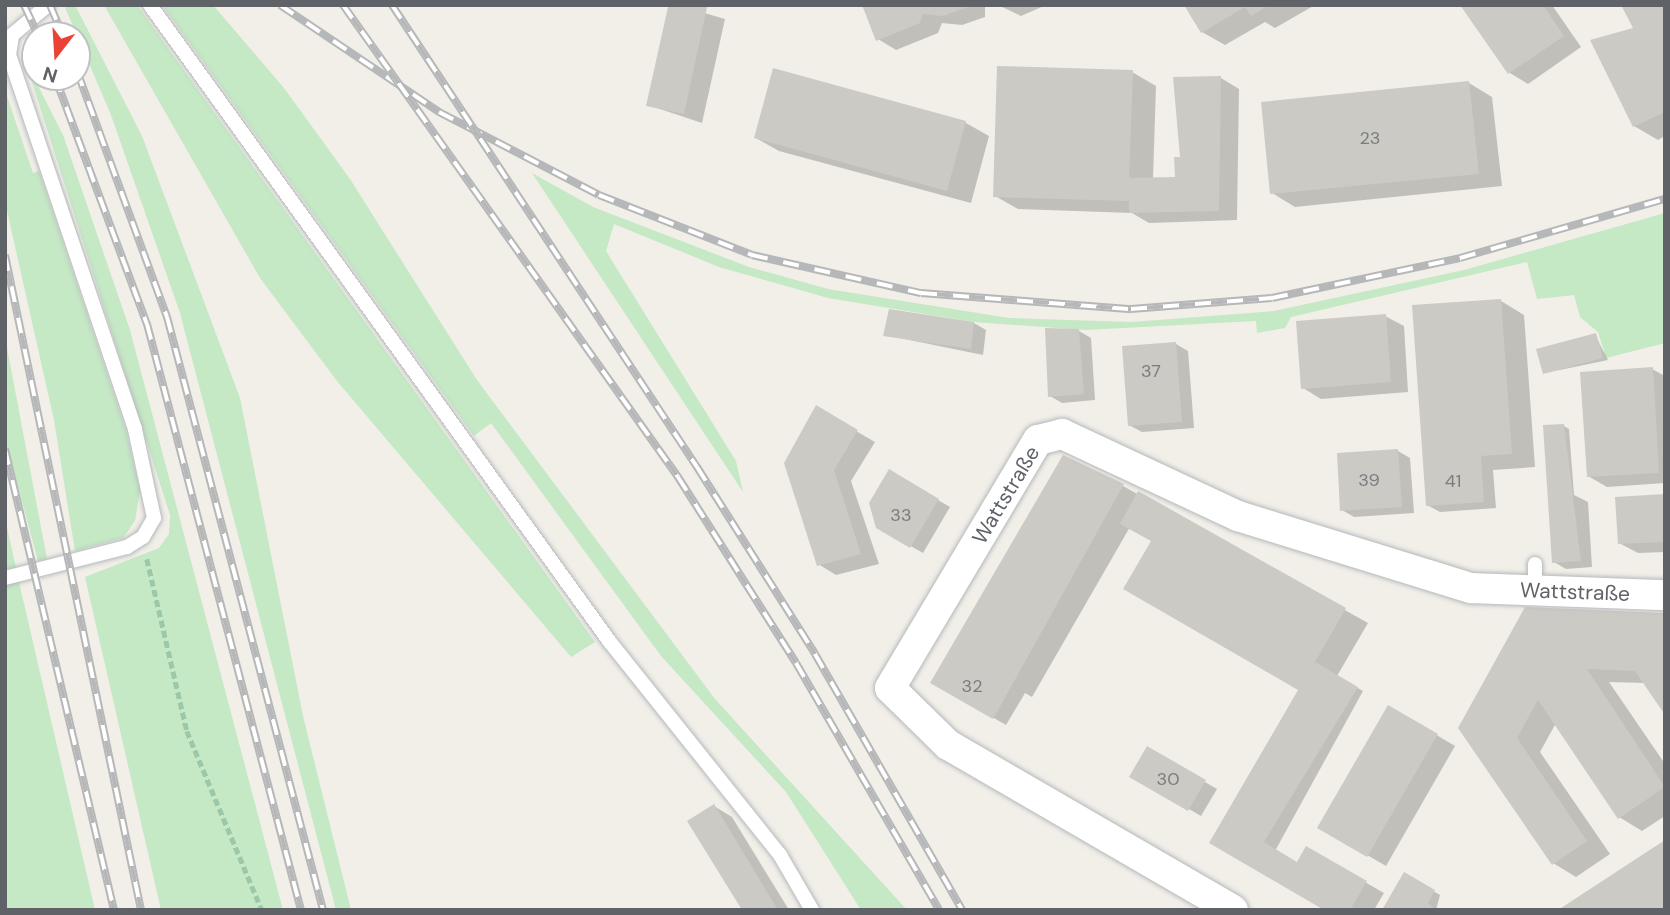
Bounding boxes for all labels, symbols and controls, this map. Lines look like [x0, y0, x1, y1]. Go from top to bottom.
north arrow [21, 21, 91, 91]
text: N [40, 61, 61, 89]
house number: 23 [1359, 127, 1381, 149]
house number: 37 [1141, 360, 1161, 382]
street label: Wattstraße [967, 441, 1045, 549]
house number: 39 [1358, 469, 1380, 491]
house number: 41 [1445, 470, 1461, 492]
house number: 33 [890, 504, 912, 526]
street label: Wattstraße [1520, 577, 1630, 607]
house number: 32 [961, 675, 983, 697]
house number: 30 [1157, 768, 1179, 790]

